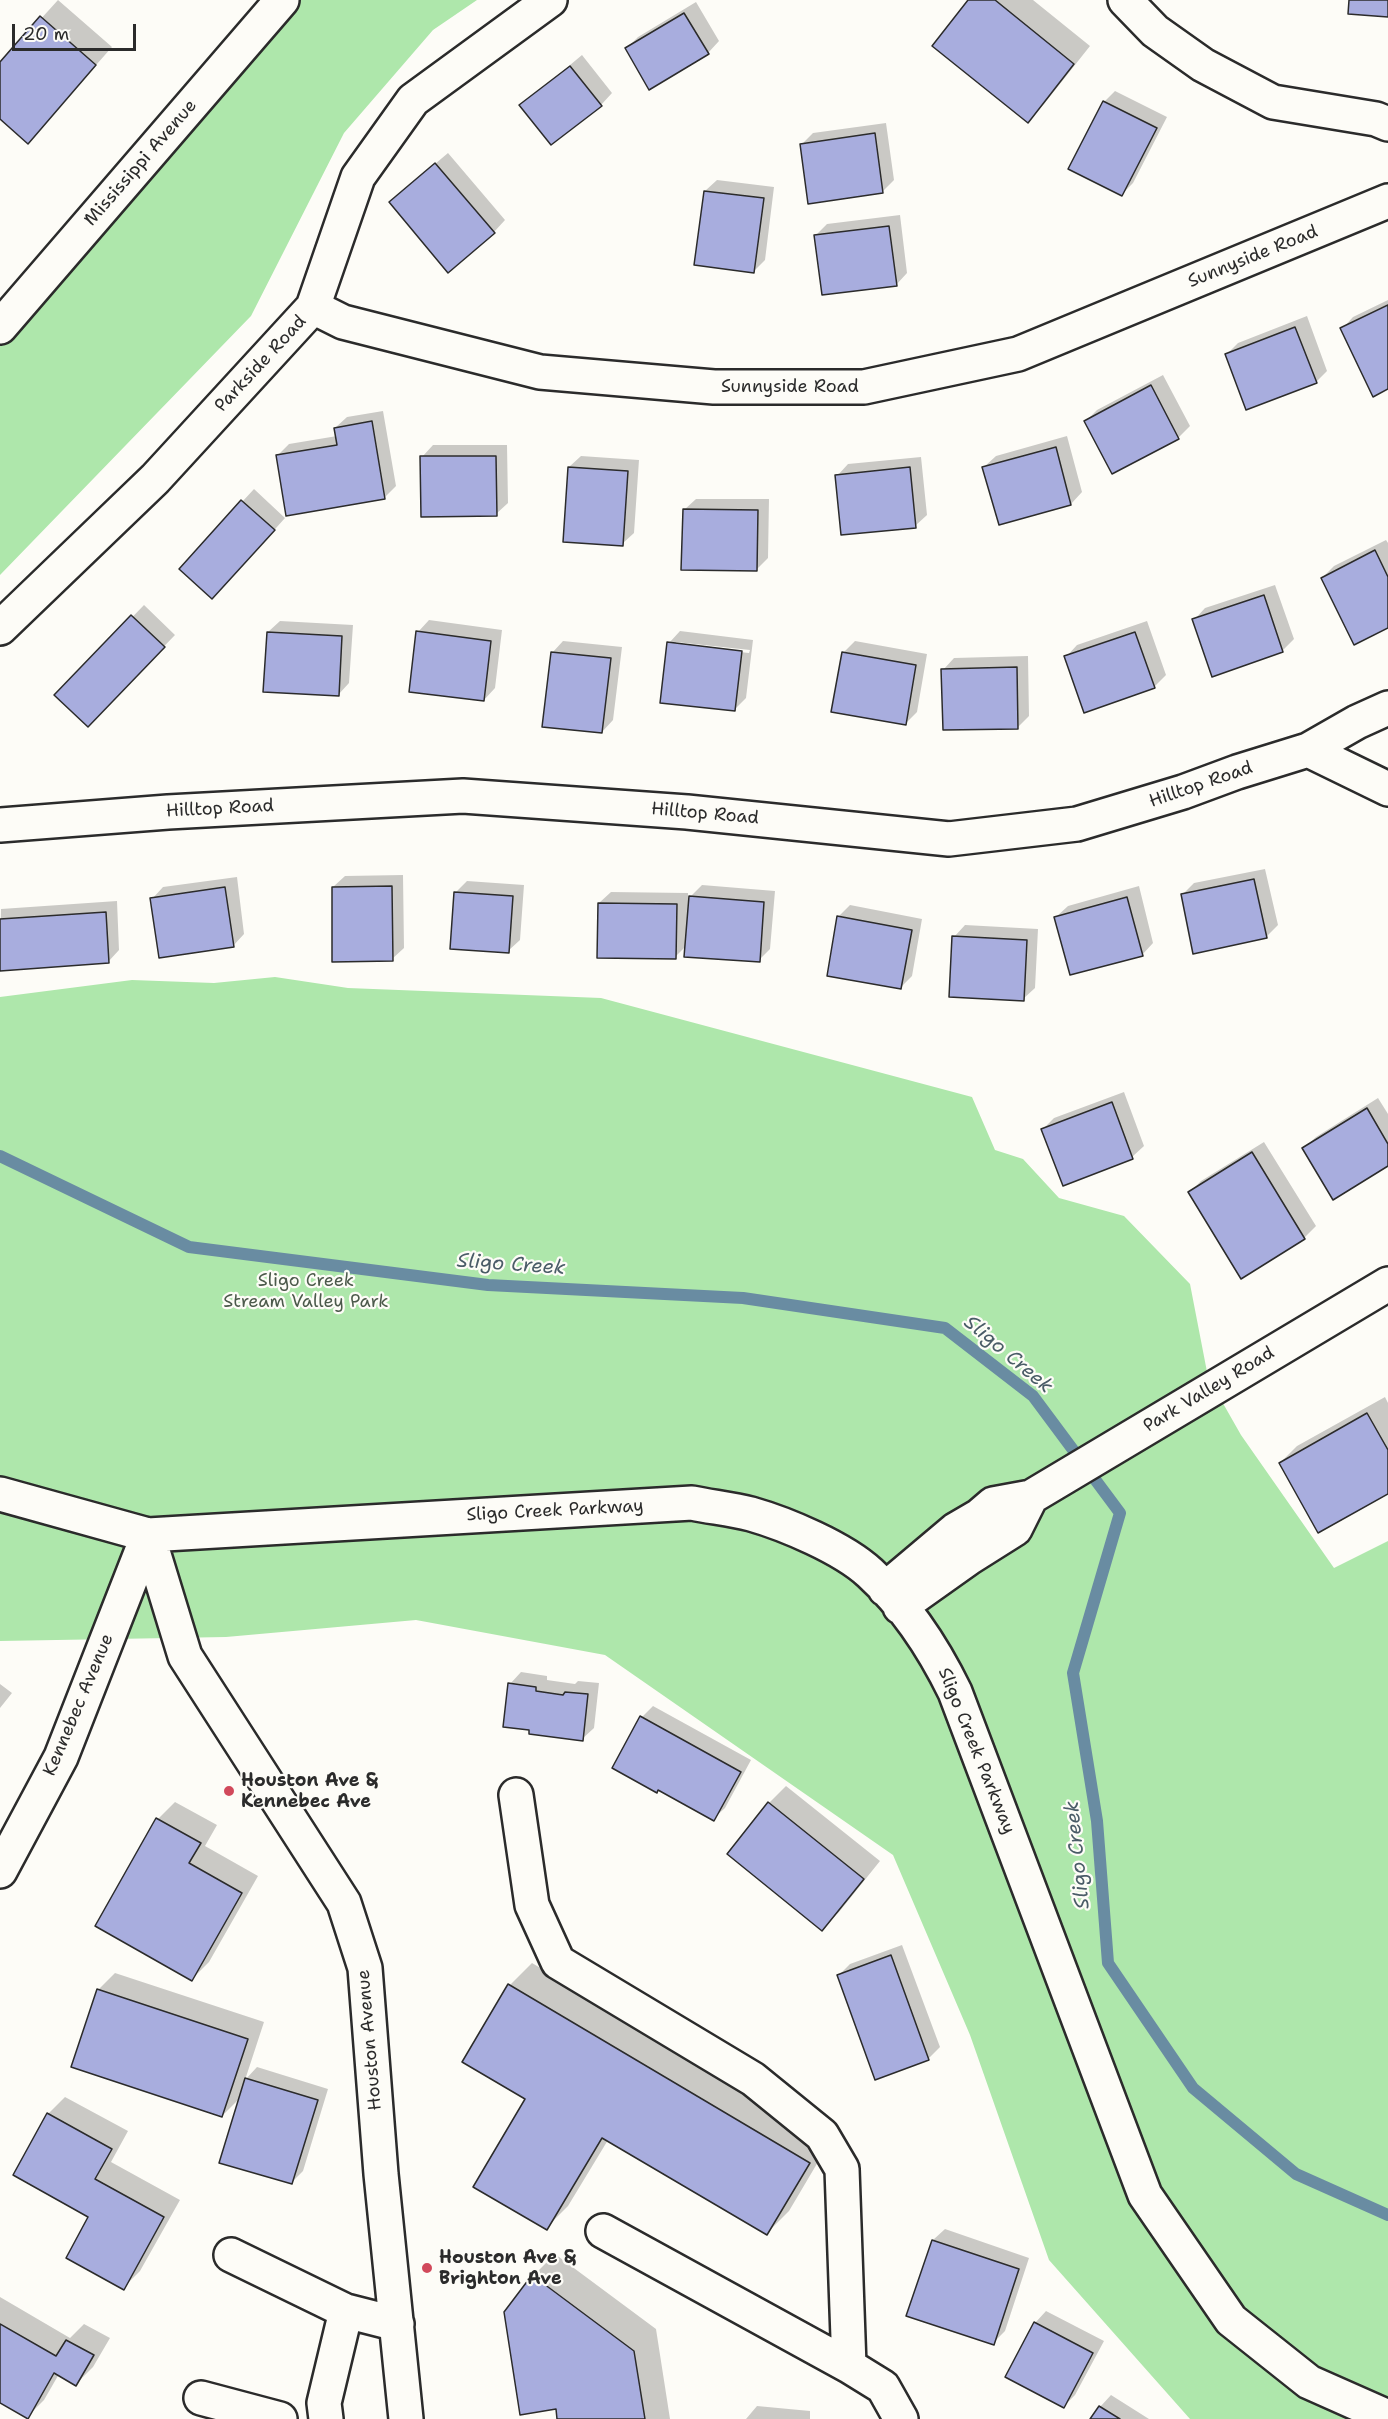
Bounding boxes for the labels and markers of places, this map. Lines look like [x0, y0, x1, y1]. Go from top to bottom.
place label: Houston Ave & Kennebec Ave [241, 1770, 378, 1812]
marker: Houston Ave & Kennebec Ave [222, 1784, 236, 1798]
place label: Houston Ave & Brighton Ave [439, 2247, 576, 2290]
marker: Houston Ave & Brighton Ave [420, 2261, 434, 2275]

